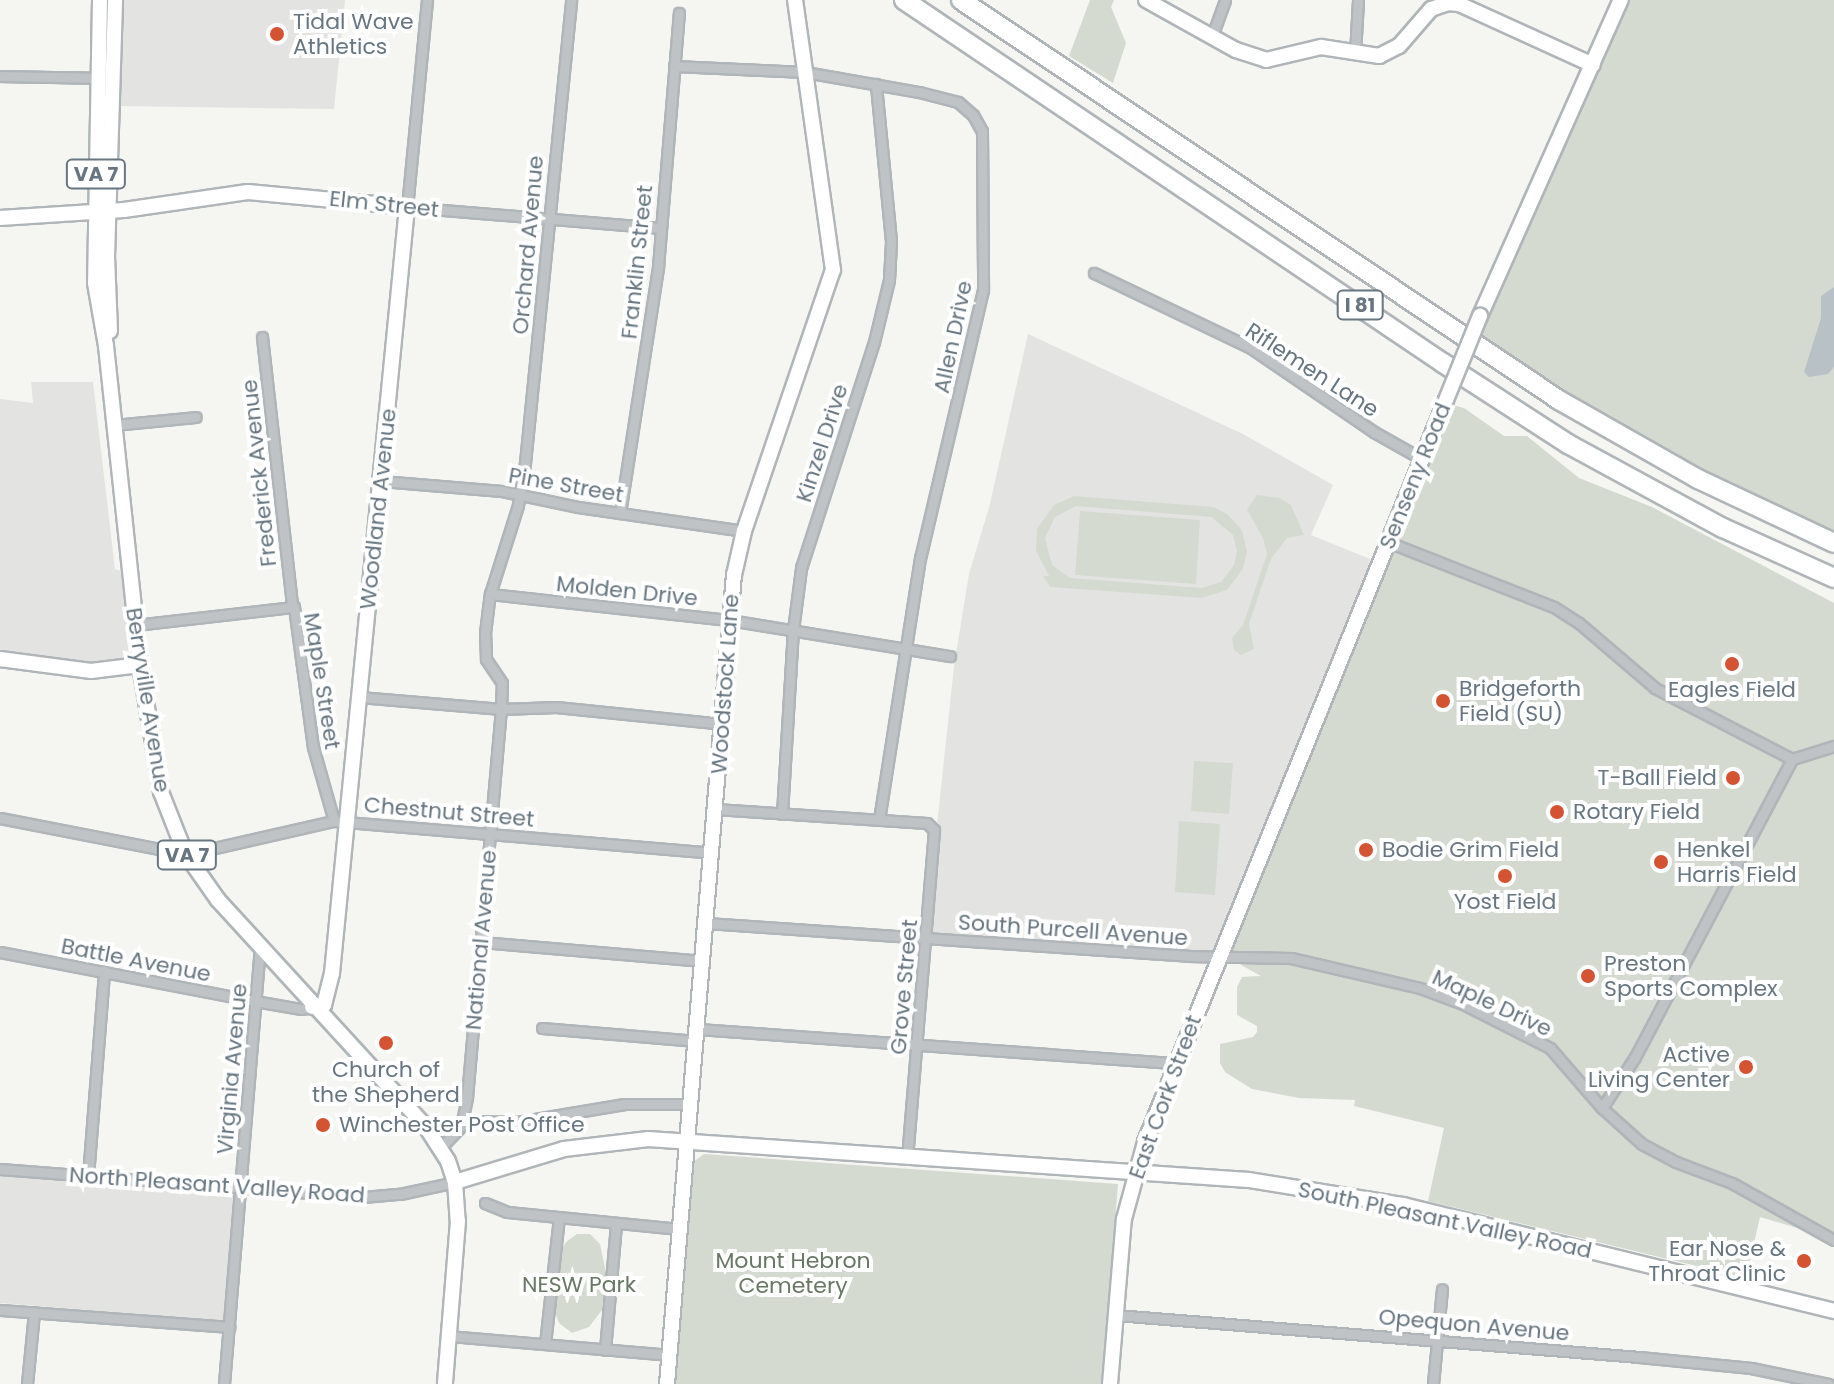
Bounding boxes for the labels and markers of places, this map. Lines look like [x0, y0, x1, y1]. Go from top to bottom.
place label: Tidal Wave Athletics [293, 8, 414, 60]
marker: Tidal Wave Athletics [268, 25, 286, 43]
marker: Eagles Field [1723, 655, 1741, 673]
place label: Bridgeforth Field (SU) [1459, 675, 1581, 726]
place label: Eagles Field [1668, 677, 1796, 703]
marker: Bridgeforth Field (SU) [1434, 692, 1452, 710]
place label: T-Ball Field [1597, 765, 1717, 791]
marker: T-Ball Field [1724, 769, 1742, 787]
place label: Rotary Field [1573, 799, 1700, 825]
marker: Rotary Field [1548, 803, 1566, 821]
place label: Henkel Harris Field [1677, 836, 1797, 888]
place label: Bodie Grim Field [1382, 837, 1559, 863]
marker: Bodie Grim Field [1357, 841, 1375, 859]
marker: Henkel Harris Field [1652, 853, 1670, 871]
marker: Yost Field [1496, 867, 1514, 885]
place label: Yost Field [1454, 889, 1556, 915]
place label: Preston Sports Complex [1604, 950, 1778, 1002]
marker: Preston Sports Complex [1579, 967, 1597, 985]
marker: Church of the Shepherd [377, 1034, 395, 1052]
place label: Active Living Center [1588, 1041, 1730, 1092]
place label: Church of the Shepherd [312, 1056, 460, 1108]
marker: Active Living Center [1737, 1058, 1755, 1076]
place label: Winchester Post Office [339, 1112, 585, 1138]
marker: Winchester Post Office [314, 1116, 332, 1134]
place label: Ear Nose & Throat Clinic [1648, 1235, 1786, 1286]
marker: Ear Nose & Throat Clinic [1793, 1250, 1815, 1272]

